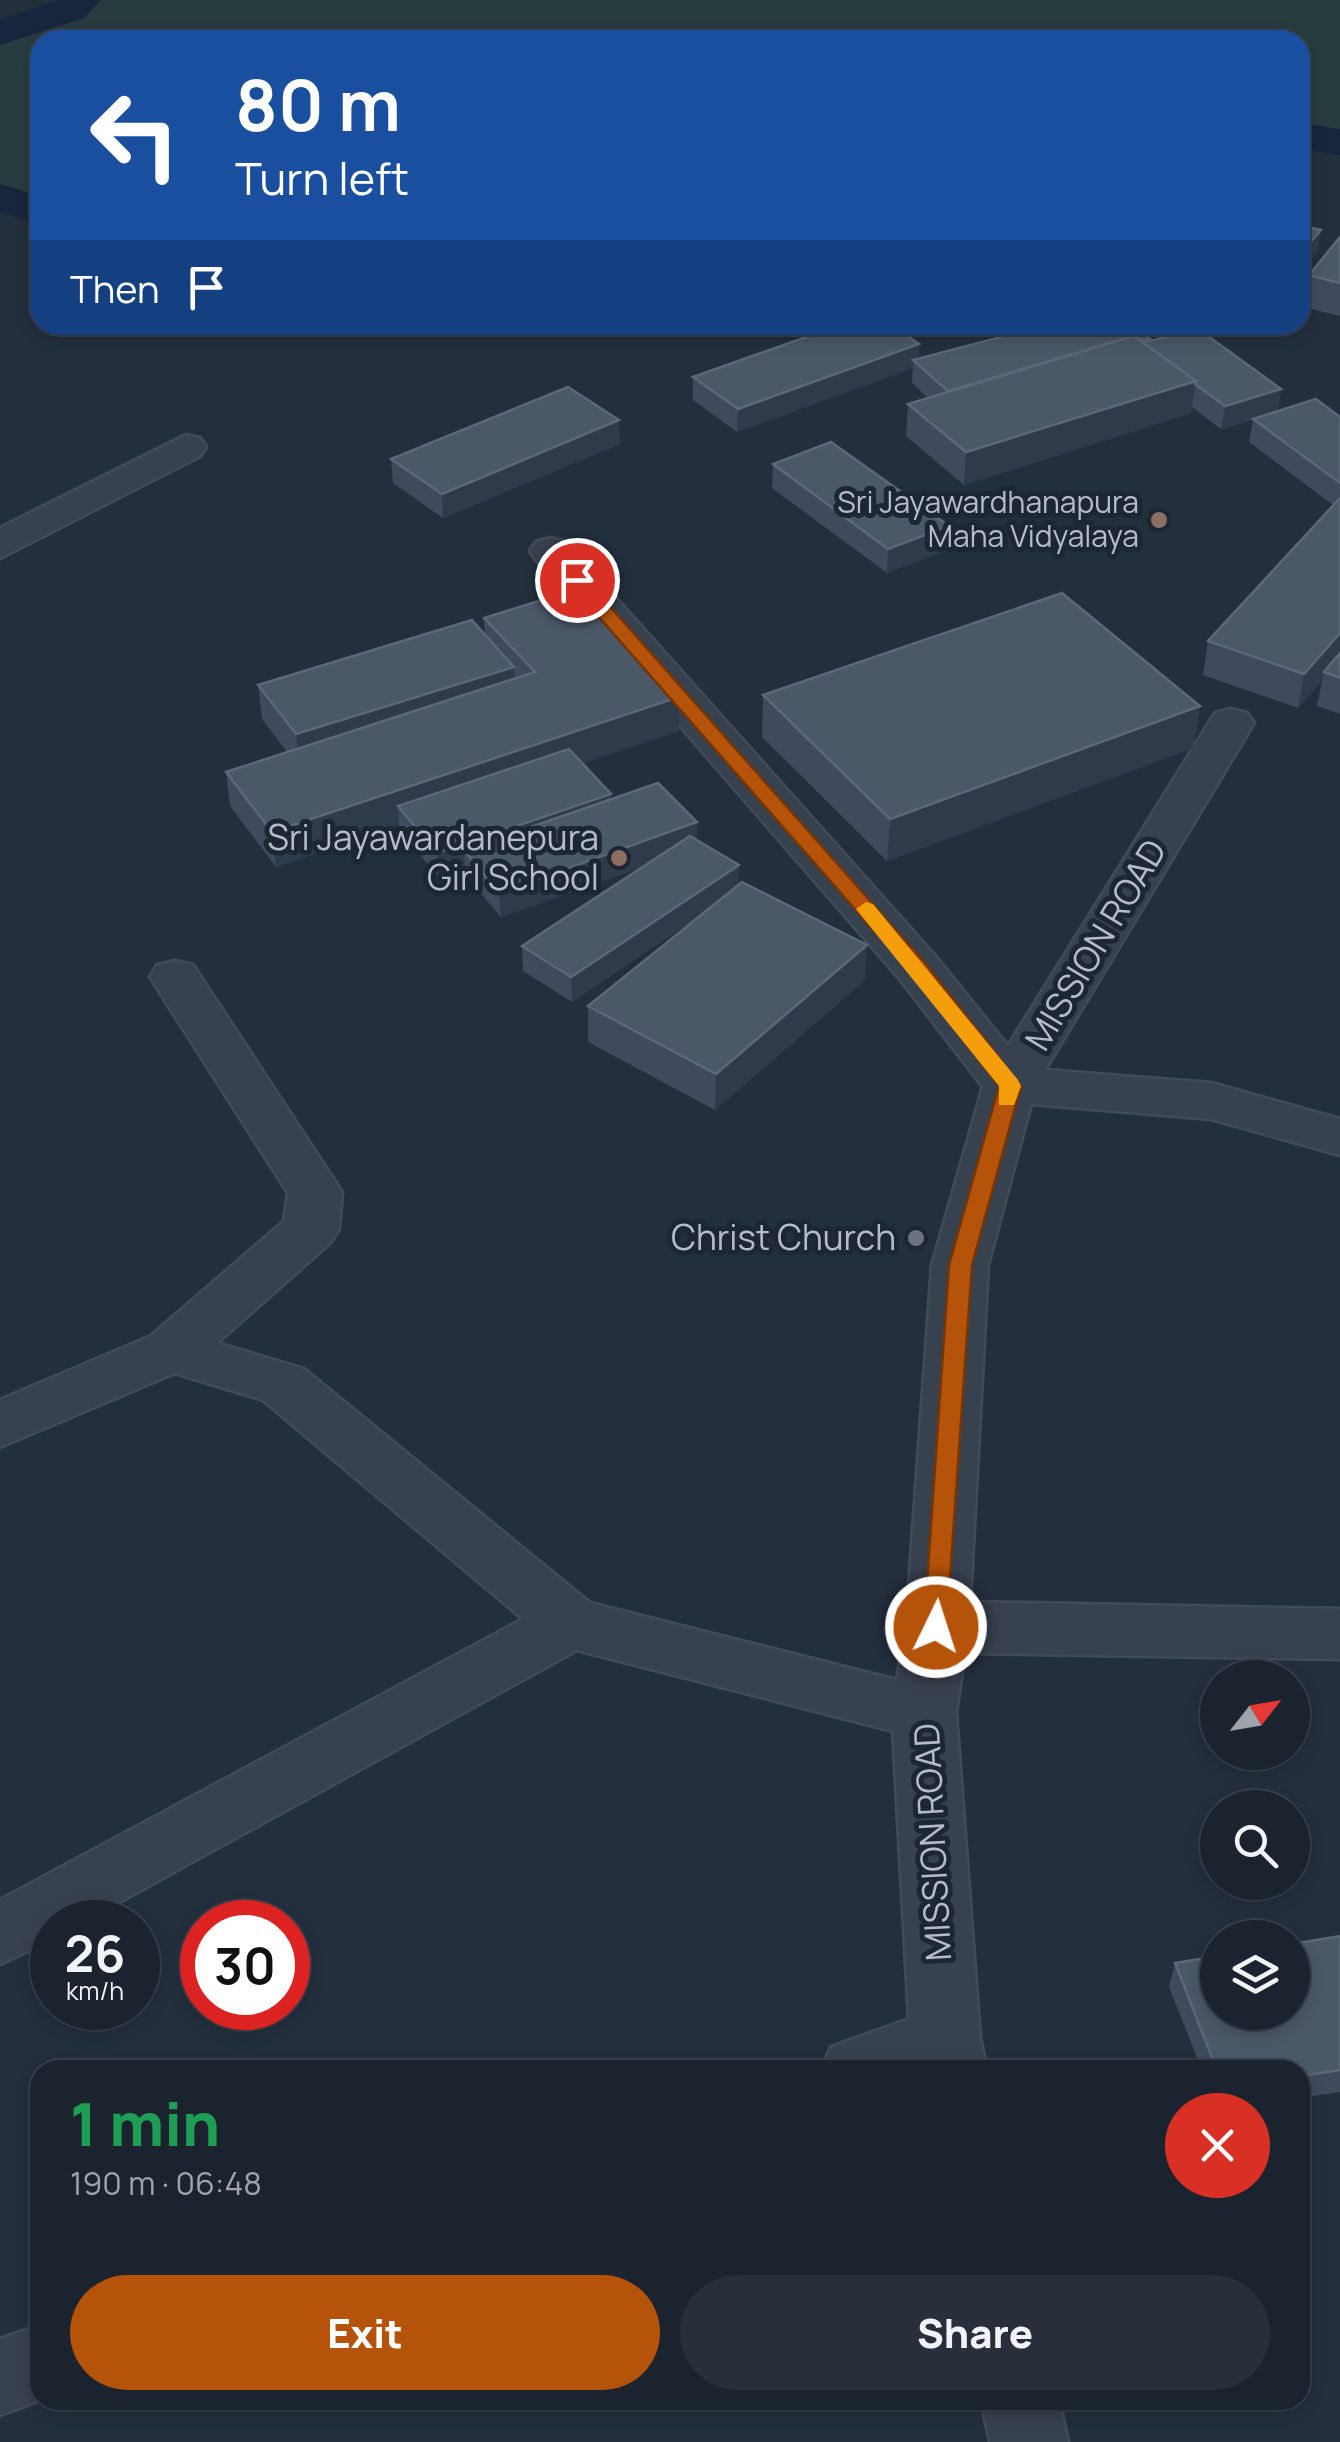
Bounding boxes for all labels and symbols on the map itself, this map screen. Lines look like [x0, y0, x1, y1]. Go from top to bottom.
place label: Sri Jayawardhanapura Maha Vidyalaya [837, 481, 1139, 556]
marker: Sri Jayawardhanapura Maha Vidyalaya [1148, 509, 1170, 531]
pin [535, 538, 620, 623]
place label: Sri Jayawardanepura Girl School [267, 813, 599, 901]
street label: MISSION ROAD [1013, 830, 1177, 1059]
marker: Sri Jayawardanepura Girl School [608, 847, 630, 869]
place label: Christ Church [671, 1213, 896, 1261]
marker: Christ Church [905, 1227, 927, 1249]
position arrow [884, 1575, 988, 1679]
north arrow [1200, 1660, 1310, 1770]
street label: MISSION ROAD [902, 1722, 962, 1962]
speed limit sign: 30 [180, 1900, 310, 2030]

